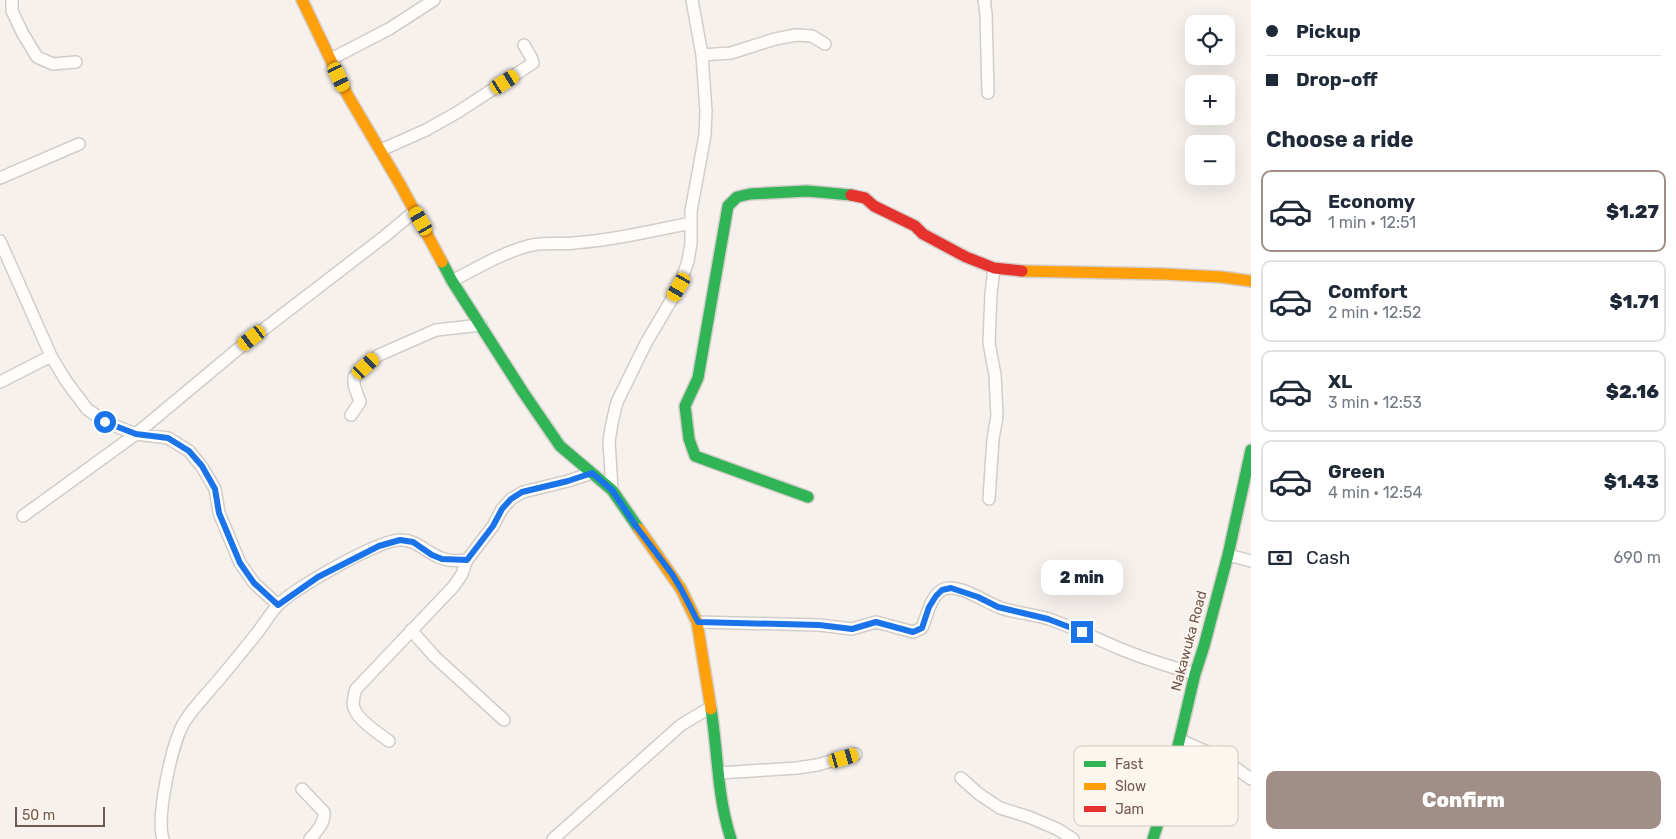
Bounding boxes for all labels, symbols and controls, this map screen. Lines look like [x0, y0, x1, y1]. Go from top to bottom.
map controls [1185, 15, 1235, 185]
button: locate [1185, 15, 1235, 65]
text: Pickup [1296, 20, 1361, 43]
car [325, 60, 352, 94]
car [488, 68, 521, 96]
text: Drop-off [1296, 68, 1378, 91]
button: + [1185, 75, 1235, 125]
text: Choose a ride [1266, 126, 1413, 153]
button: − [1185, 135, 1235, 185]
icon: car [1268, 189, 1313, 234]
text: Economy [1328, 190, 1415, 213]
text: $1.27 [1606, 200, 1659, 223]
car [407, 204, 434, 238]
text: 1 min · 12:51 [1328, 213, 1416, 232]
car [665, 270, 692, 304]
icon: car [1268, 279, 1313, 324]
text: Comfort [1328, 280, 1408, 303]
text: $1.71 [1609, 290, 1659, 313]
text: 2 min · 12:52 [1328, 303, 1421, 322]
car [235, 323, 268, 353]
car [349, 350, 382, 382]
icon: car [1268, 369, 1313, 414]
text: XL [1328, 370, 1352, 393]
text: $2.16 [1606, 380, 1659, 403]
text: 3 min · 12:53 [1328, 393, 1422, 412]
route start [94, 411, 116, 433]
icon: car [1268, 459, 1313, 504]
text: Green [1328, 460, 1385, 483]
text: $1.43 [1604, 470, 1659, 493]
text: 4 min · 12:54 [1328, 483, 1423, 502]
icon: cash [1266, 544, 1294, 572]
text: Cash [1306, 546, 1350, 569]
text: 690 m [1614, 548, 1661, 567]
callout: 2 min [1041, 560, 1123, 594]
text: 2 min [1060, 568, 1104, 587]
street label: Nakawuka Road [1167, 589, 1211, 693]
route end [1071, 621, 1093, 643]
legend [1074, 746, 1238, 826]
car [827, 747, 860, 769]
text: Fast [1115, 756, 1144, 773]
button: Confirm [1266, 771, 1661, 829]
text: Slow [1115, 778, 1146, 795]
text: Jam [1115, 801, 1144, 818]
scale bar [15, 804, 105, 827]
text: 50 m [22, 807, 55, 824]

